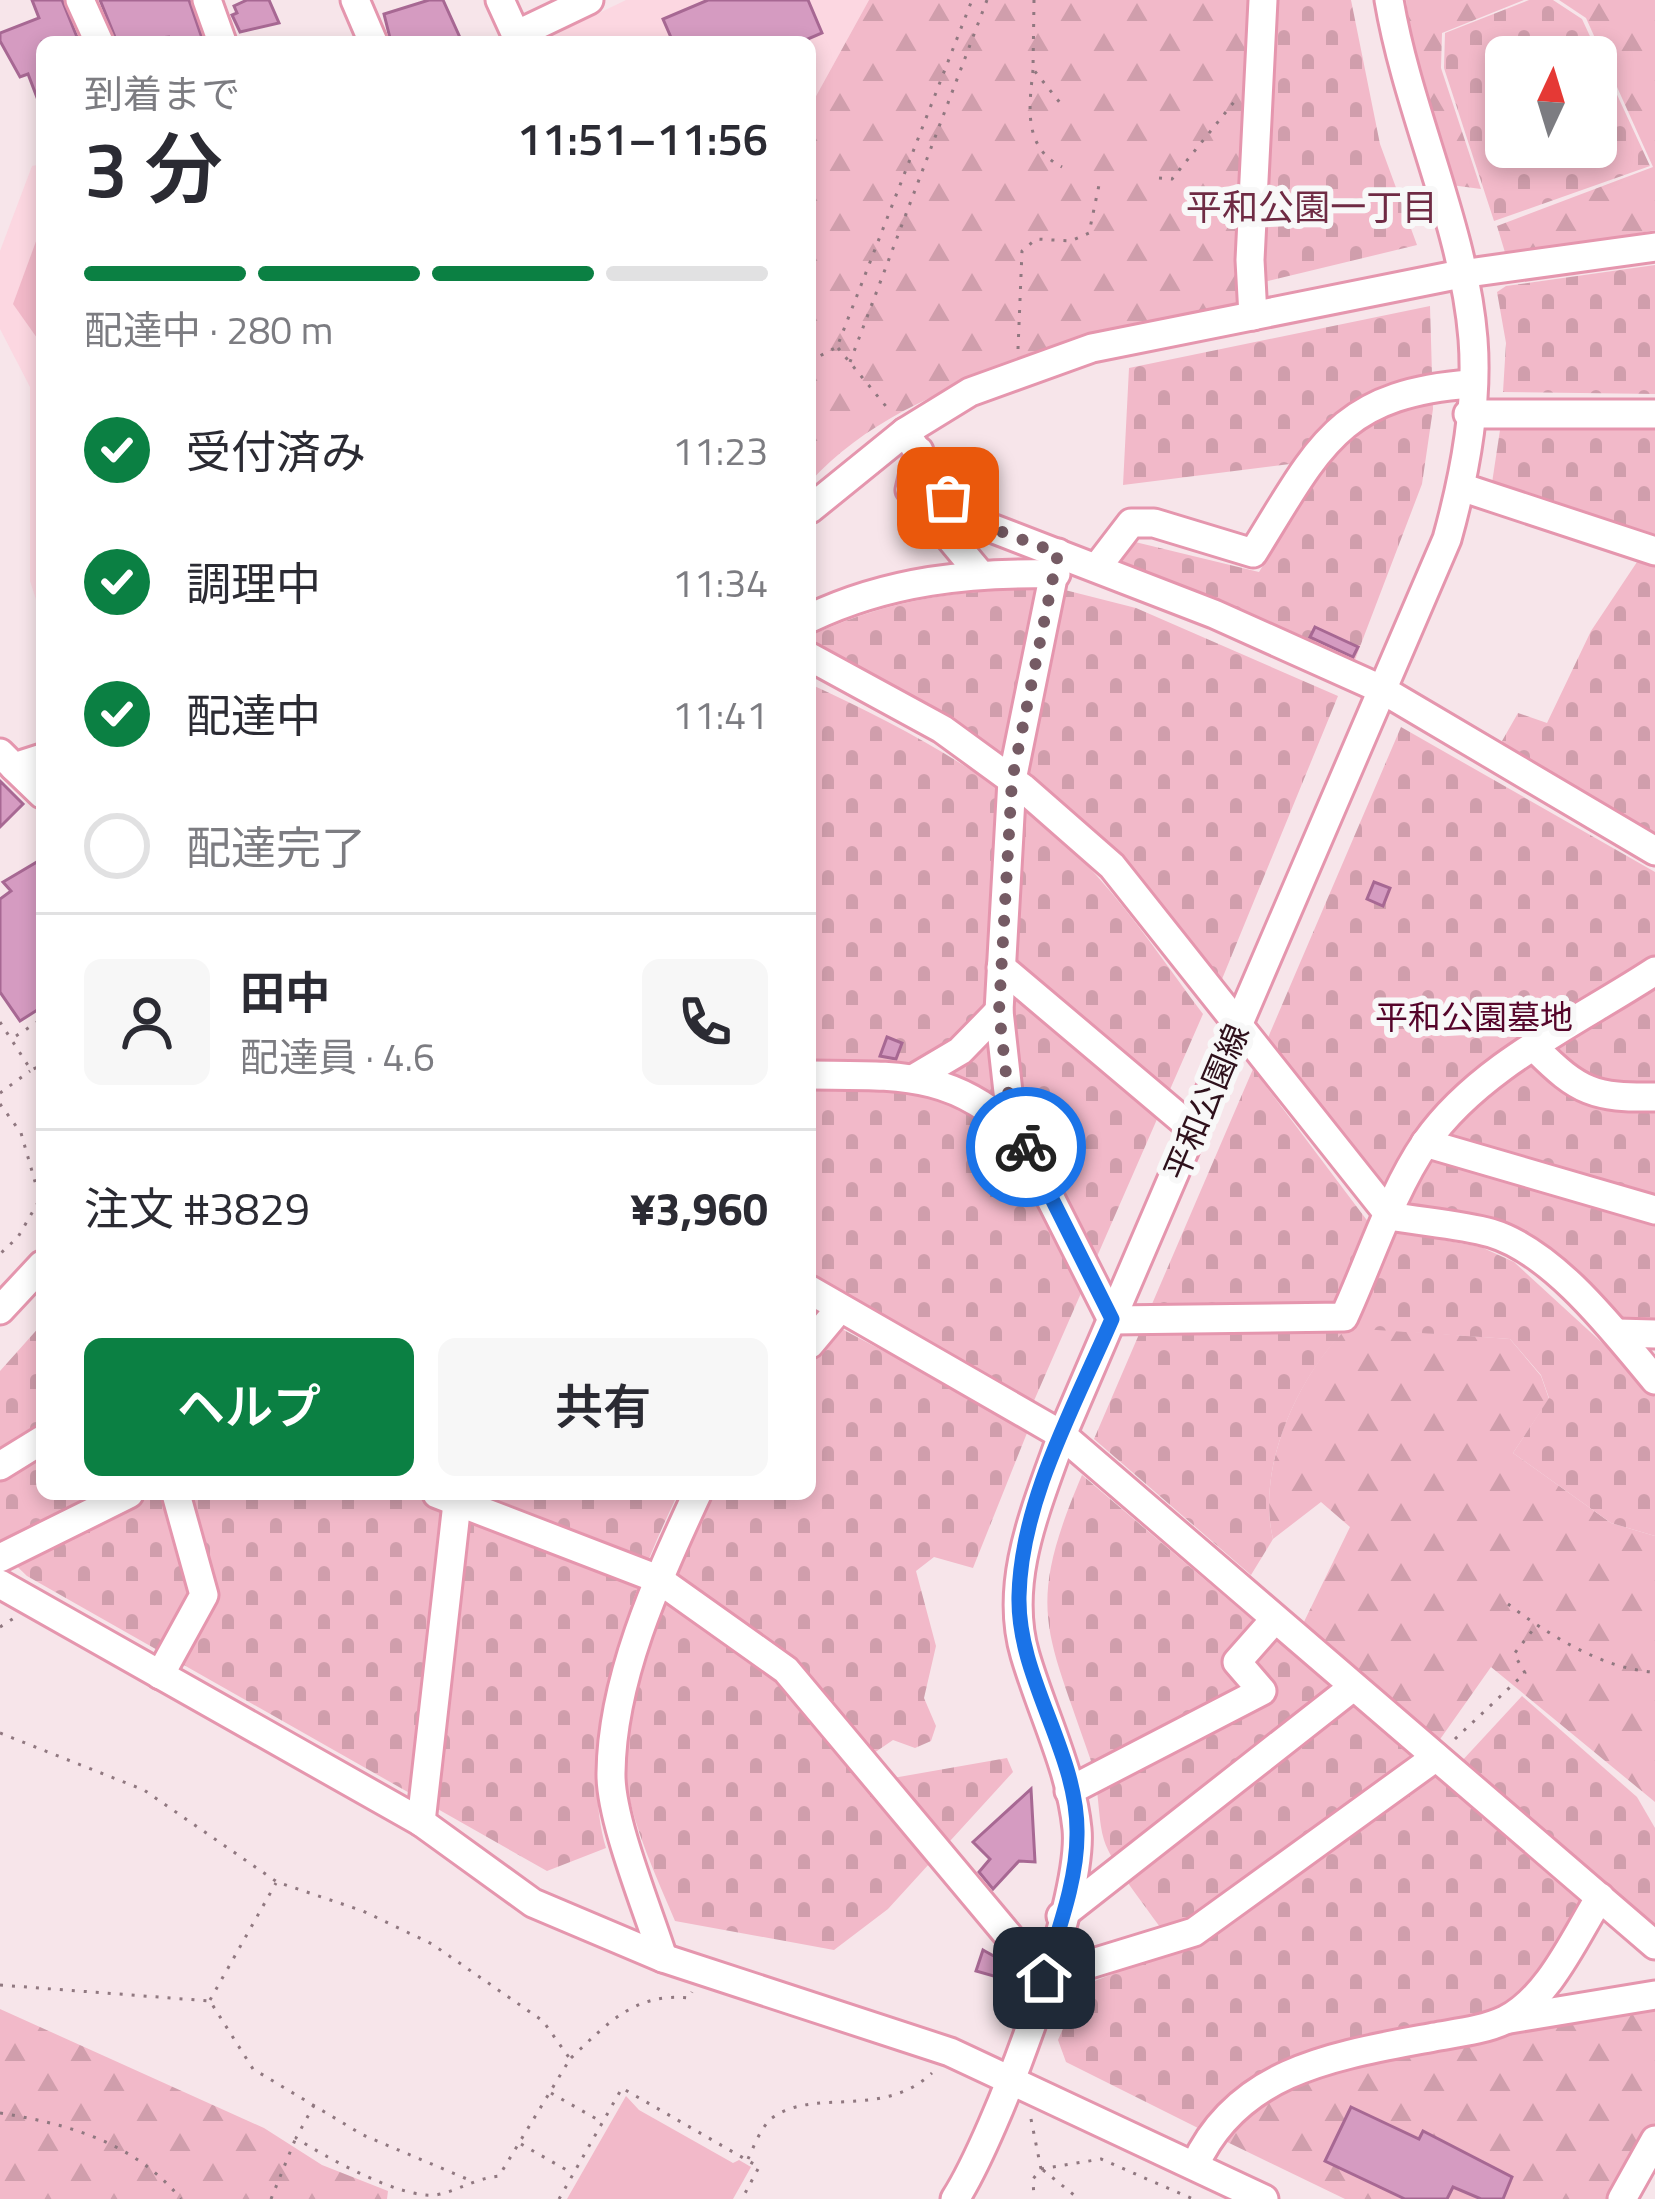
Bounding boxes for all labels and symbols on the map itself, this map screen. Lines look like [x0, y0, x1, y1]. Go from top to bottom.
north arrow [1485, 36, 1617, 168]
district label: 平和公園一丁目 [1186, 179, 1438, 234]
pin [897, 447, 999, 549]
park label: 平和公園墓地 [1375, 992, 1573, 1042]
street label: 平和公園線 [1151, 1016, 1261, 1188]
courier [966, 1087, 1086, 1207]
pin [993, 1927, 1095, 2029]

